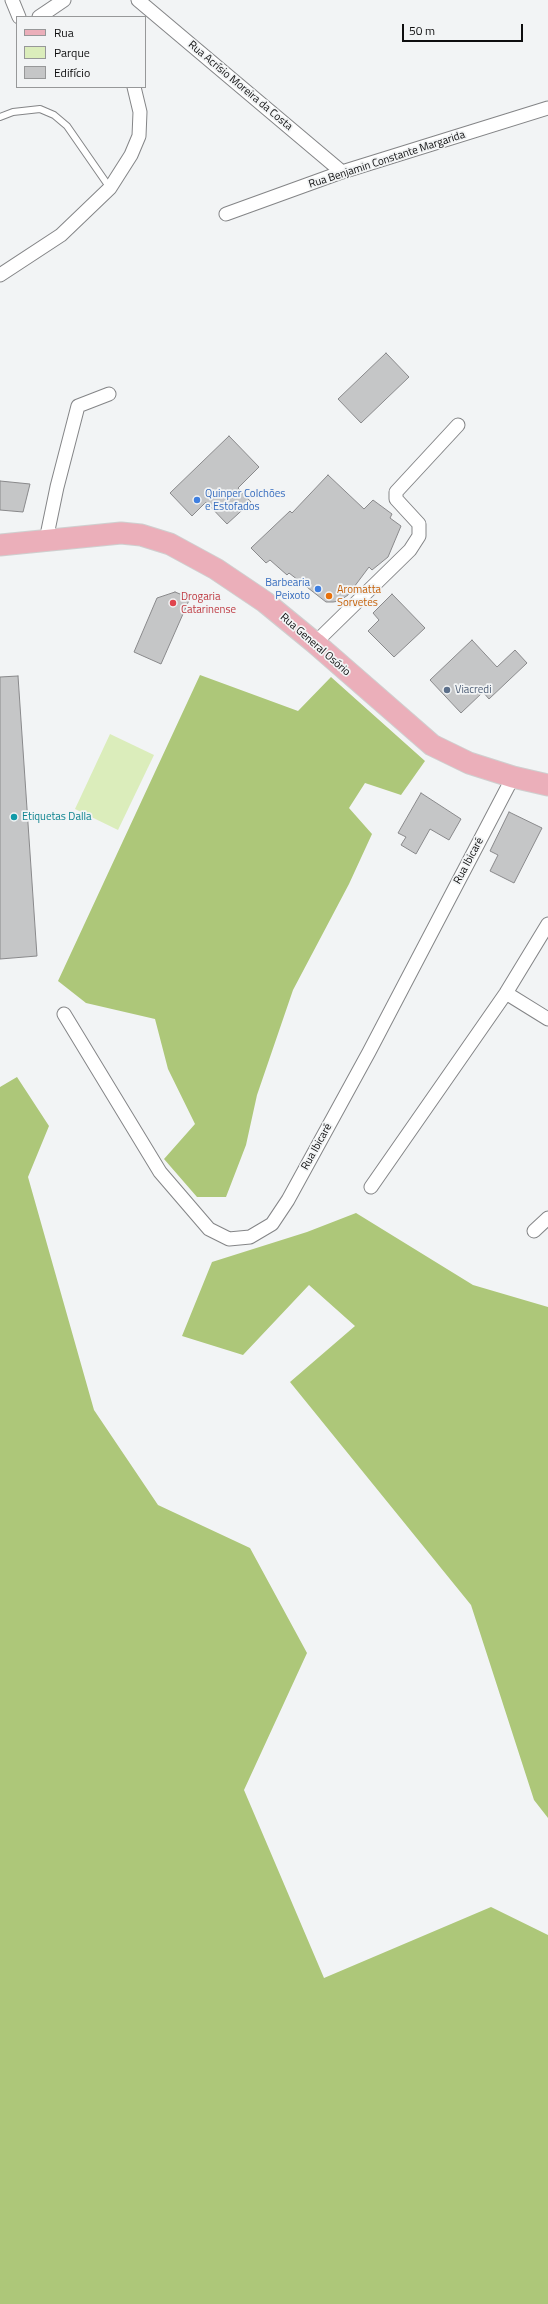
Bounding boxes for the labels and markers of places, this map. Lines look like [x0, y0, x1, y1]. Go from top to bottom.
place label: Quinper Colchões e Estofados [205, 487, 285, 513]
marker: Quinper Colchões e Estofados [192, 495, 202, 505]
place label: Barbearia Peixoto [265, 576, 310, 602]
place label: Aromatta Sorvetes [337, 583, 381, 609]
marker: Barbearia Peixoto [313, 584, 323, 594]
place label: Drogaria Catarinense [181, 590, 236, 616]
marker: Aromatta Sorvetes [324, 591, 334, 601]
marker: Drogaria Catarinense [168, 598, 178, 608]
place label: Viacredi [455, 683, 492, 697]
marker: Viacredi [442, 685, 452, 695]
place label: Etiquetas Dalla [22, 810, 92, 824]
marker: Etiquetas Dalla [9, 812, 19, 822]

